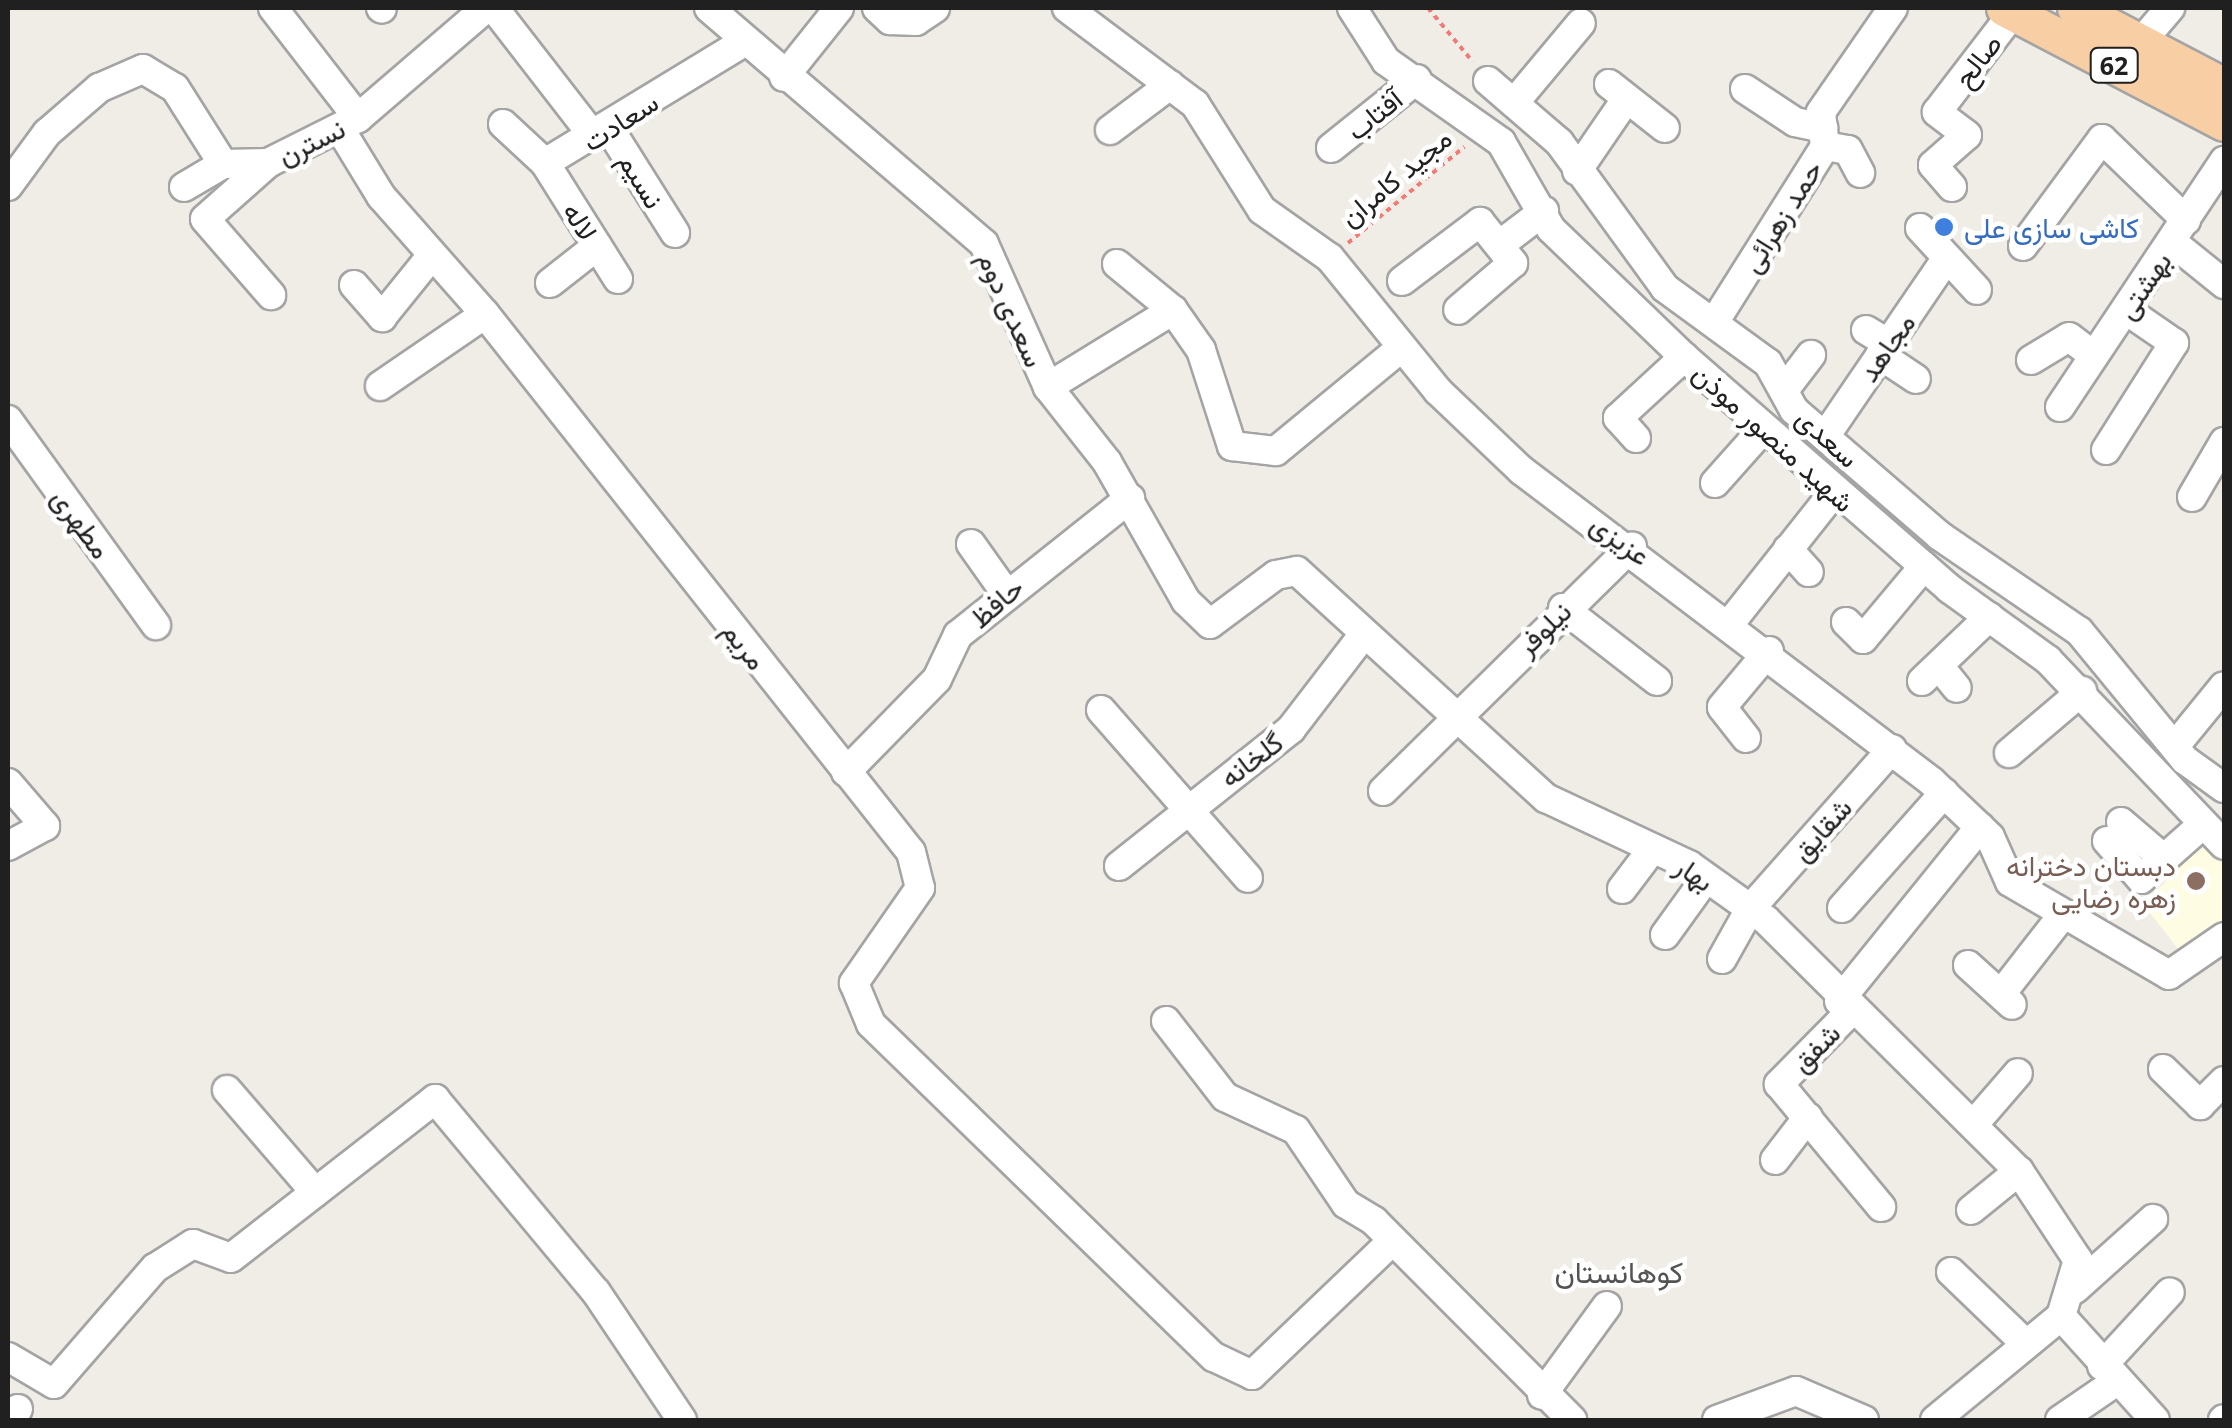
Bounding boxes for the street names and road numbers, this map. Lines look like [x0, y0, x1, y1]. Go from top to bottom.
street label: صالح [1946, 27, 2008, 93]
road number: 62 [2089, 45, 2139, 85]
street label: آفتاب [1339, 81, 1409, 147]
street label: سعادت [576, 84, 664, 158]
street label: نسترن [272, 110, 350, 172]
street label: مجید کامران [1332, 121, 1458, 233]
street label: نسیم [612, 146, 672, 214]
street label: حمد زهرائی [1733, 154, 1829, 278]
street label: لاله [557, 196, 605, 246]
street label: بهشتی [2108, 245, 2178, 325]
street label: سعدی دوم [972, 246, 1052, 372]
street label: مجاهد [1851, 306, 1921, 388]
street label: شهید منصور موذن [1686, 356, 1862, 518]
street label: سعدی [1790, 400, 1866, 474]
street label: مطهری [45, 481, 119, 565]
street label: عزیزی [1585, 506, 1657, 572]
street label: حافظ [962, 570, 1030, 634]
street label: نیلوفر [1509, 594, 1577, 662]
street label: مریم [716, 614, 774, 676]
street label: گلخانه [1213, 724, 1289, 794]
street label: شقایق [1784, 790, 1858, 868]
street label: بهار [1669, 848, 1721, 898]
street label: شفق [1784, 1016, 1846, 1078]

